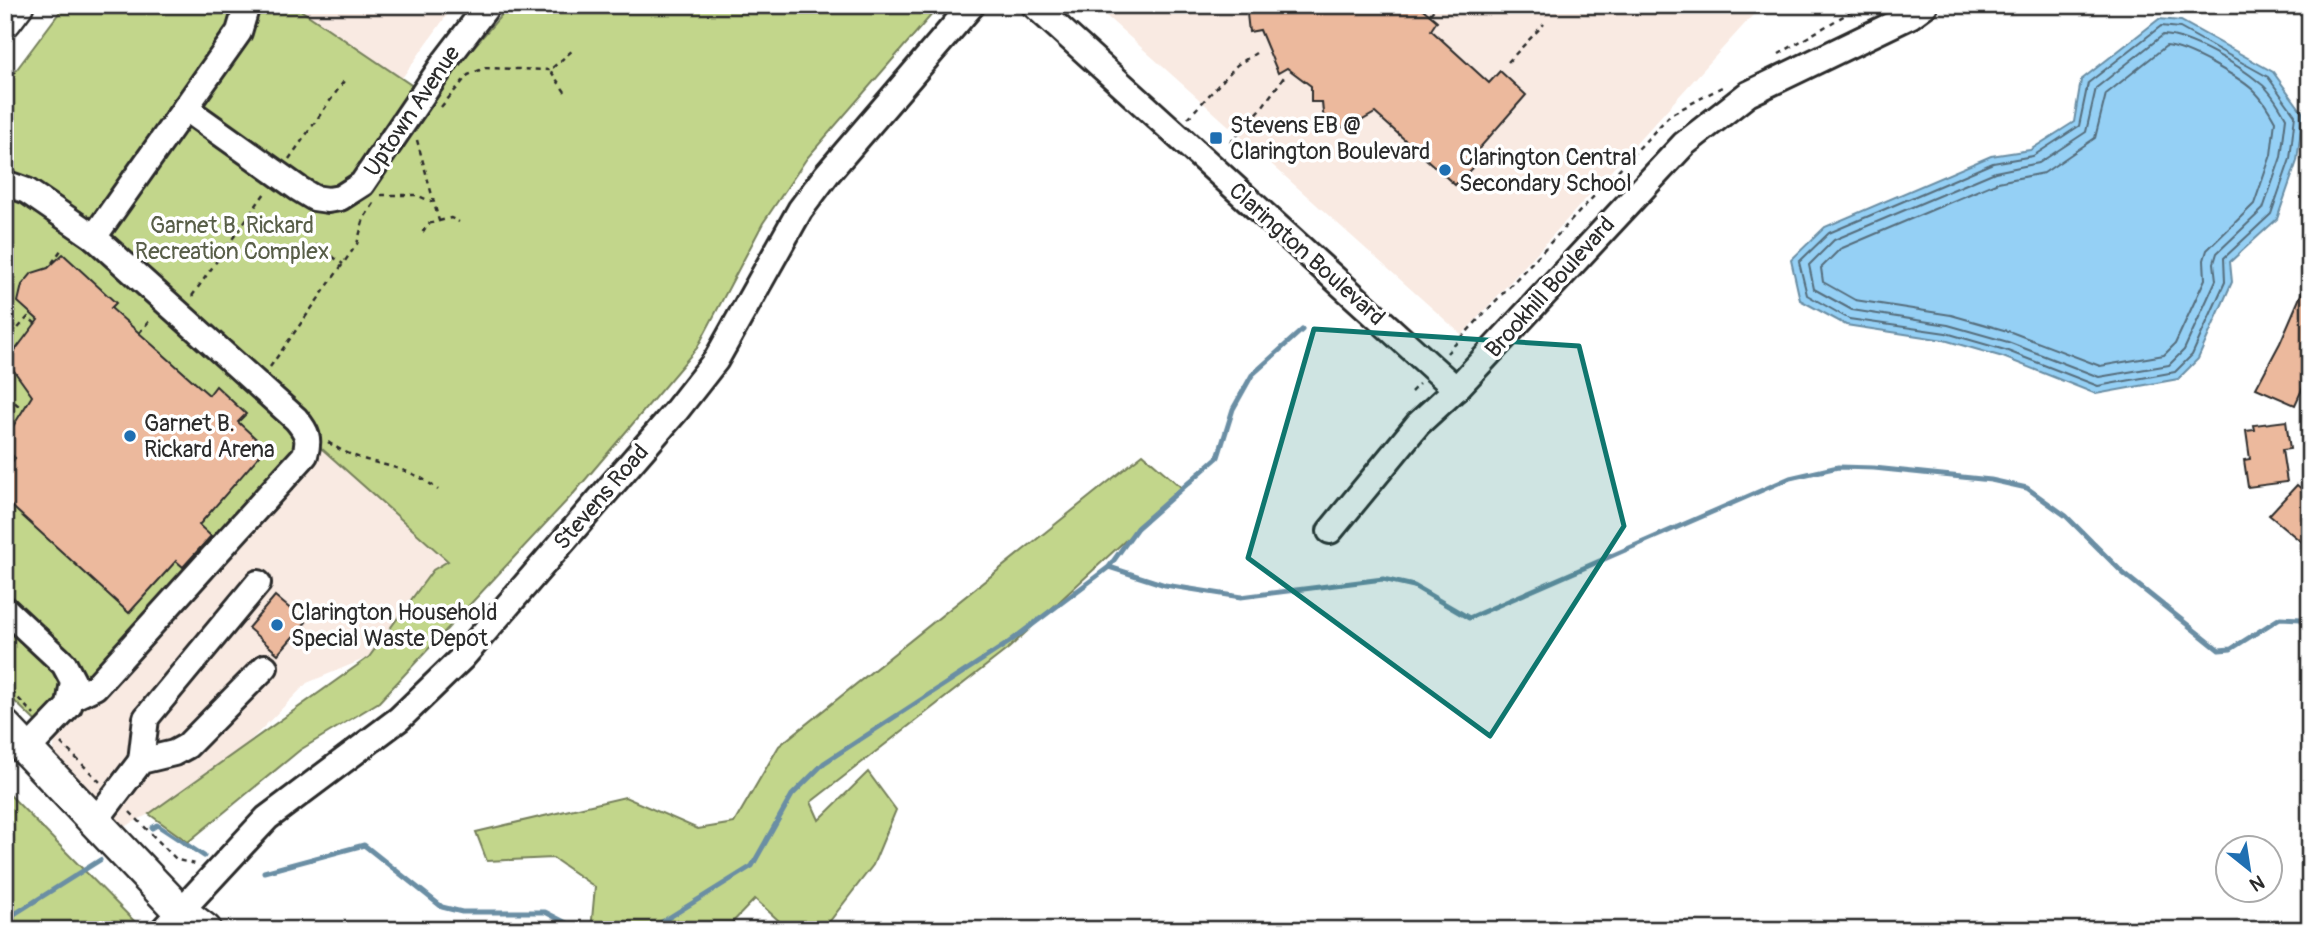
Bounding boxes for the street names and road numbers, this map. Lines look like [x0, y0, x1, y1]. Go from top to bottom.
street label: Uptown Avenue [358, 39, 467, 182]
street label: Clarington Boulevard [1223, 176, 1391, 332]
street label: Brookhill Boulevard [1479, 210, 1621, 364]
street label: Stevens Road [547, 438, 655, 556]

